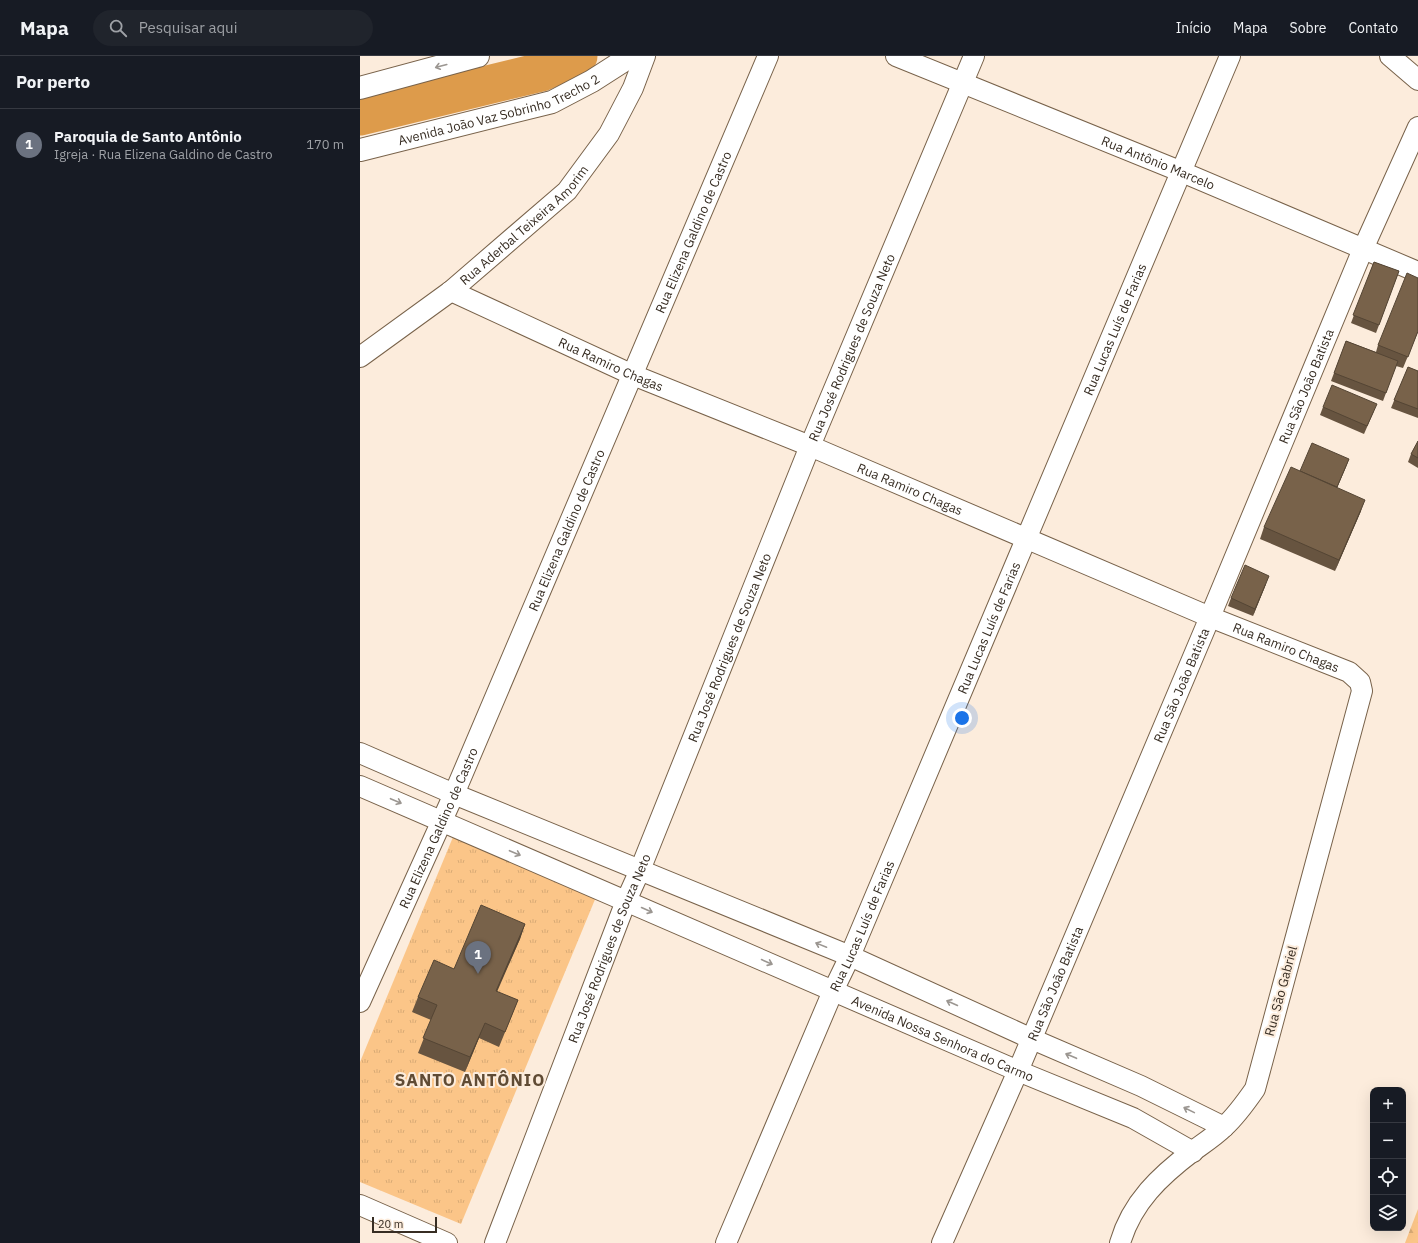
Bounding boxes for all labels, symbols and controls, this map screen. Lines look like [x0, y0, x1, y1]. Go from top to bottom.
search box [93, 10, 373, 46]
text: Mapa [20, 16, 69, 40]
icon: search [107, 17, 129, 39]
text: Pesquisar aqui [139, 18, 237, 37]
text: Início [1176, 19, 1211, 37]
text: Mapa [1233, 19, 1268, 37]
text: Sobre [1290, 19, 1326, 37]
text: Contato [1348, 19, 1398, 37]
one-way arrow [434, 63, 447, 70]
street label: Avenida João Vaz Sobrinho Trecho 2 [396, 70, 603, 149]
text: Por perto [16, 71, 90, 93]
text: Paroquia de Santo Antônio [54, 127, 242, 146]
street label: Rua Antônio Marcelo [1099, 132, 1217, 193]
text: 1 [25, 136, 33, 153]
text: 170 m [306, 136, 344, 153]
text: Igreja · Rua Elizena Galdino de Castro [54, 146, 273, 163]
street label: Rua Elizena Galdino de Castro [651, 148, 735, 316]
street label: Rua Aderbal Teixeira Amorim [456, 162, 592, 288]
street label: Rua José Rodrigues de Souza Neto [804, 251, 898, 444]
street label: Rua Lucas Luís de Farias [1079, 261, 1150, 398]
street label: Rua São João Batista [1275, 326, 1337, 446]
street label: Rua Ramiro Chagas [556, 333, 666, 395]
street label: Rua Elizena Galdino de Castro [524, 447, 608, 614]
street label: Rua Ramiro Chagas [855, 459, 965, 519]
street label: Rua José Rodrigues de Souza Neto [684, 550, 775, 744]
street label: Rua Lucas Luís de Farias [953, 559, 1024, 696]
street label: Rua Ramiro Chagas [1230, 618, 1342, 676]
street label: Rua São João Batista [1149, 625, 1213, 745]
your location [952, 708, 972, 728]
street label: Rua Elizena Galdino de Castro [395, 745, 481, 911]
one-way arrow [389, 798, 401, 806]
one-way arrow [509, 850, 521, 857]
street label: Rua José Rodrigues de Souza Neto [564, 851, 654, 1045]
street label: Rua Lucas Luís de Farias [826, 858, 898, 994]
one-way arrow [641, 907, 653, 914]
street label: Rua São João Batista [1023, 924, 1087, 1043]
one-way arrow [815, 940, 827, 948]
pin: 1 [465, 941, 491, 974]
street label: Rua São Gabriel [1261, 944, 1301, 1038]
one-way arrow [760, 959, 772, 966]
street label: Avenida Nossa Senhora do Carmo [849, 991, 1036, 1085]
one-way arrow [947, 999, 959, 1006]
one-way arrow [1065, 1052, 1077, 1059]
district label: SANTO ANTÔNIO [395, 1069, 545, 1091]
map controls [1370, 1087, 1406, 1231]
button: + [1370, 1087, 1406, 1123]
one-way arrow [1184, 1106, 1196, 1113]
button: − [1370, 1123, 1406, 1159]
button: locate [1370, 1159, 1406, 1195]
button: layers [1370, 1195, 1406, 1231]
scale bar [372, 1215, 437, 1234]
text: 20 m [378, 1217, 403, 1231]

